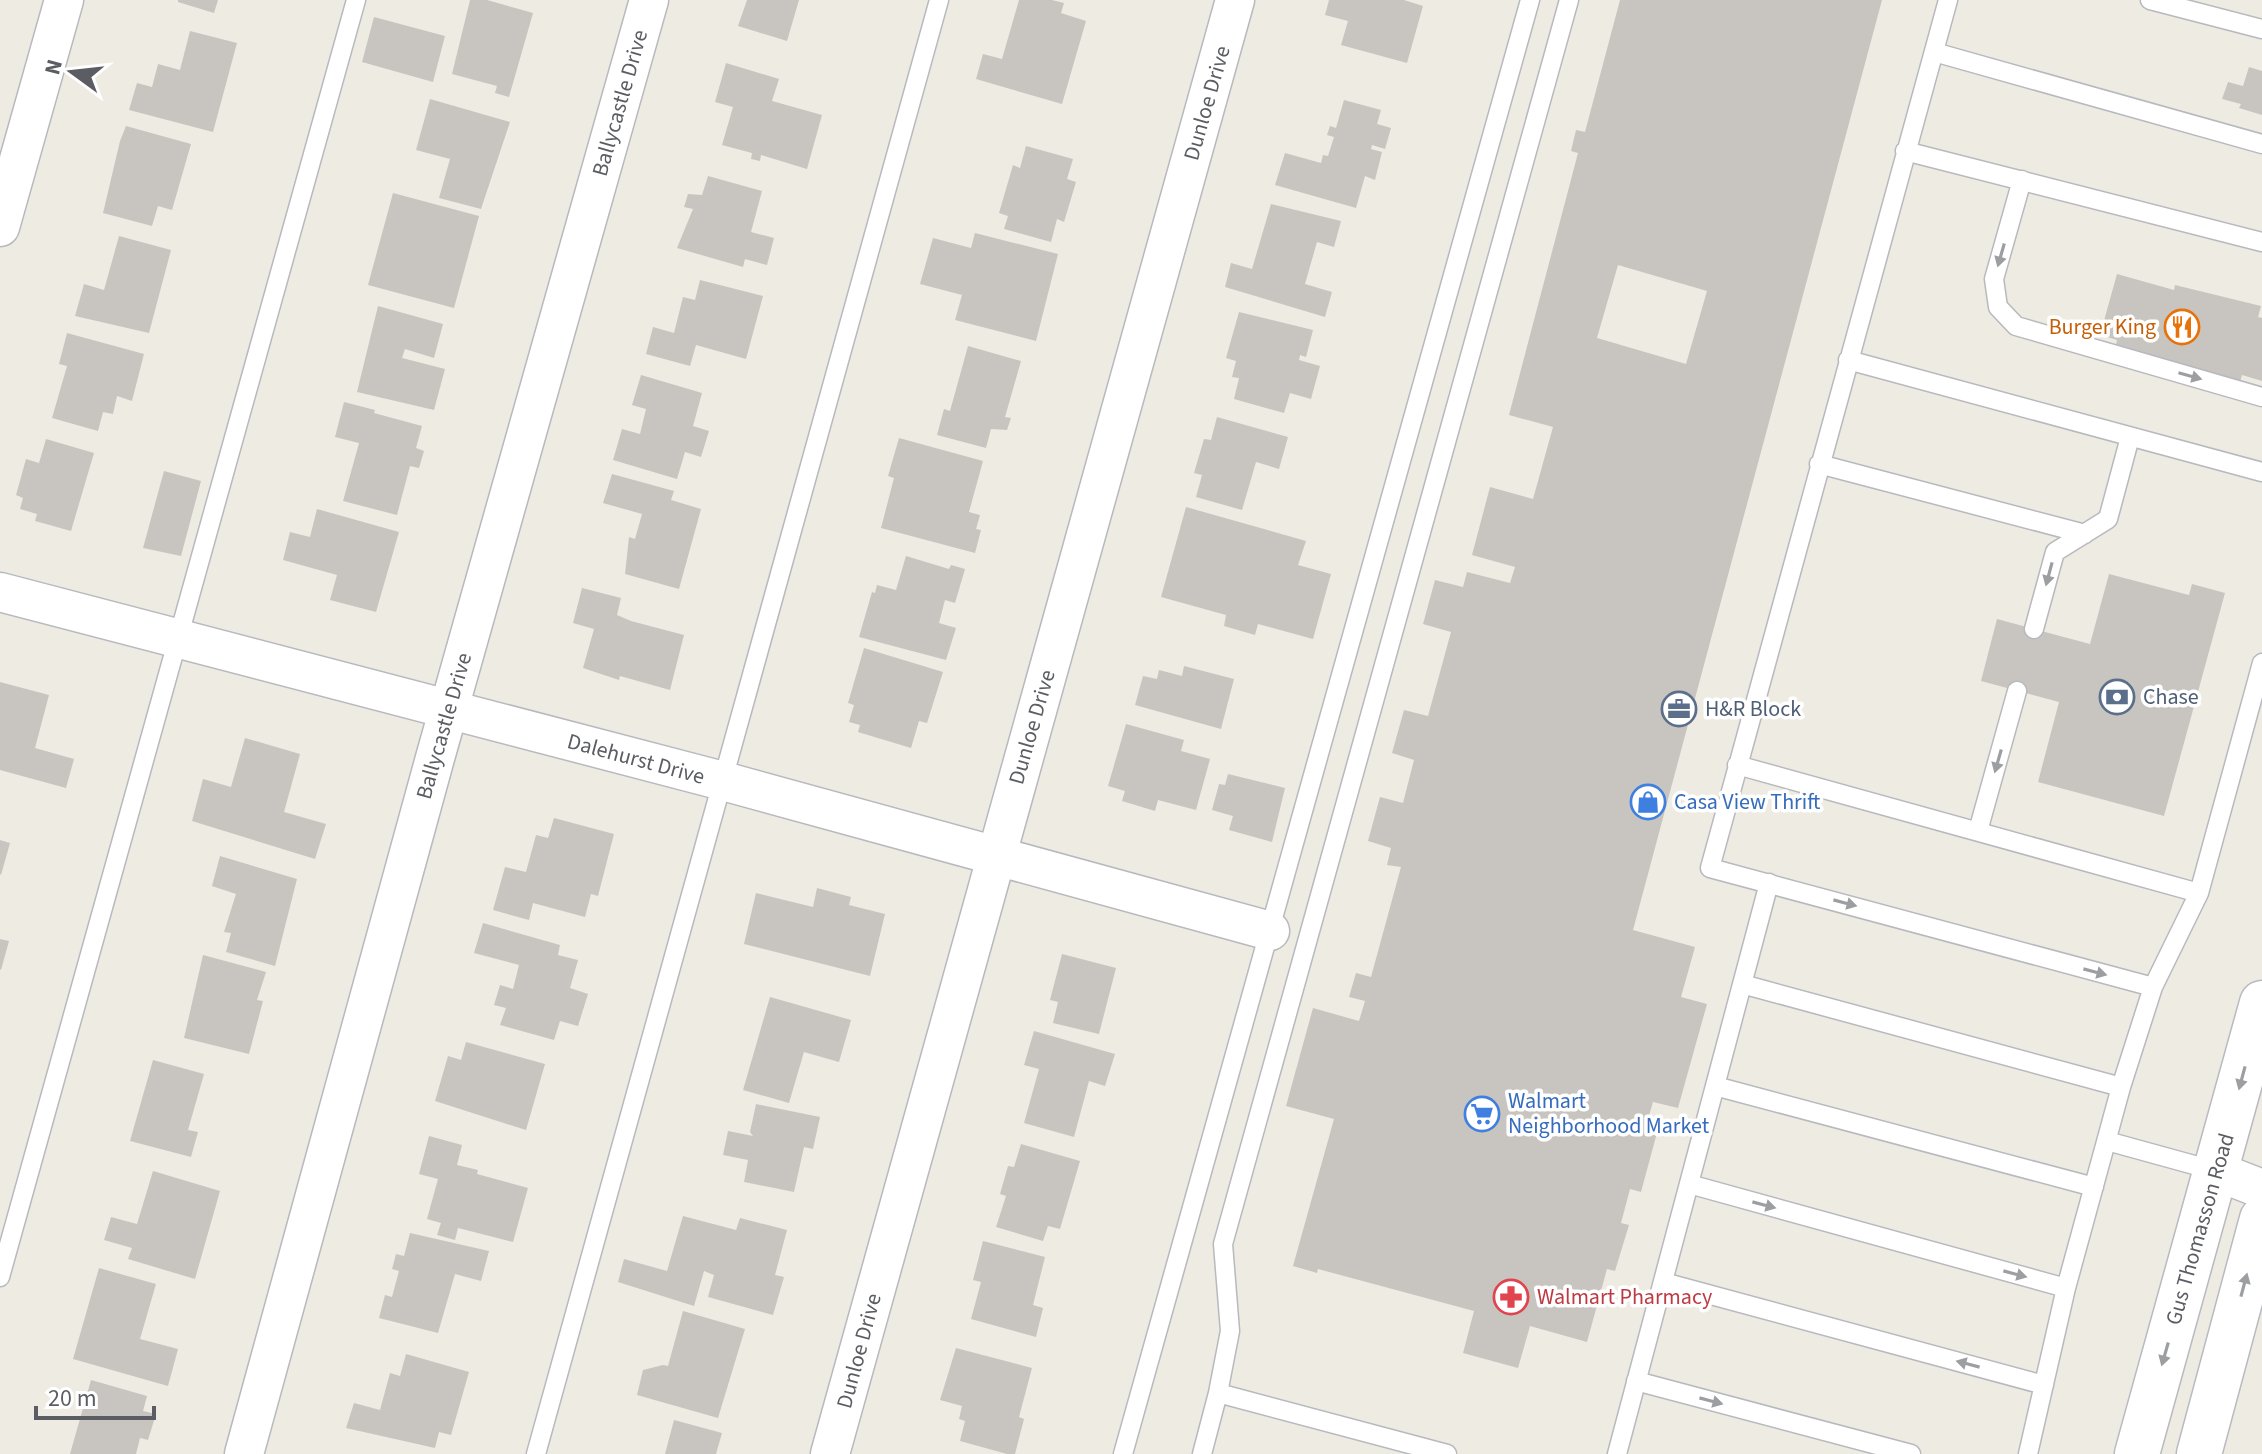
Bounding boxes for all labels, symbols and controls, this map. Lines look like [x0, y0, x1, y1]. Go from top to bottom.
street label: Ballycastle Drive [584, 26, 656, 180]
north arrow [32, 32, 112, 112]
street label: Dunloe Drive [1175, 42, 1239, 164]
text: N [36, 56, 71, 78]
one-way arrow [1994, 244, 2007, 268]
restaurant icon: Burger King [2163, 308, 2201, 346]
place label: Burger King [2049, 311, 2156, 343]
one-way arrow [2178, 370, 2202, 383]
one-way arrow [2043, 561, 2055, 586]
street label: Ballycastle Drive [408, 649, 480, 803]
street label: Dunloe Drive [1000, 666, 1064, 788]
bank icon: Chase [2098, 678, 2136, 716]
place label: Chase [2143, 681, 2199, 713]
office icon: H&R Block [1660, 690, 1698, 728]
place label: H&R Block [1705, 693, 1801, 725]
street label: Dalehurst Drive [564, 725, 708, 793]
one-way arrow [1991, 749, 2004, 773]
shop icon: Casa View Thrift [1629, 783, 1667, 821]
place label: Casa View Thrift [1674, 786, 1820, 818]
one-way arrow [1832, 898, 1857, 910]
one-way arrow [2083, 966, 2108, 978]
one-way arrow [2235, 1066, 2247, 1091]
place label: Walmart Neighborhood Market [1508, 1085, 1710, 1142]
supermarket icon: Walmart Neighborhood Market [1463, 1095, 1501, 1133]
street label: Gus Thomasson Road [2157, 1129, 2243, 1329]
one-way arrow [1752, 1199, 1776, 1212]
one-way arrow [2002, 1268, 2027, 1280]
one-way arrow [2238, 1272, 2251, 1296]
pharmacy icon: Walmart Pharmacy [1492, 1278, 1530, 1316]
place label: Walmart Pharmacy [1537, 1281, 1713, 1313]
street label: Dunloe Drive [828, 1290, 890, 1412]
one-way arrow [2158, 1342, 2171, 1366]
one-way arrow [1956, 1358, 1981, 1370]
scale bar [36, 1370, 154, 1420]
text: 20 m [48, 1381, 97, 1416]
one-way arrow [1699, 1396, 1724, 1408]

